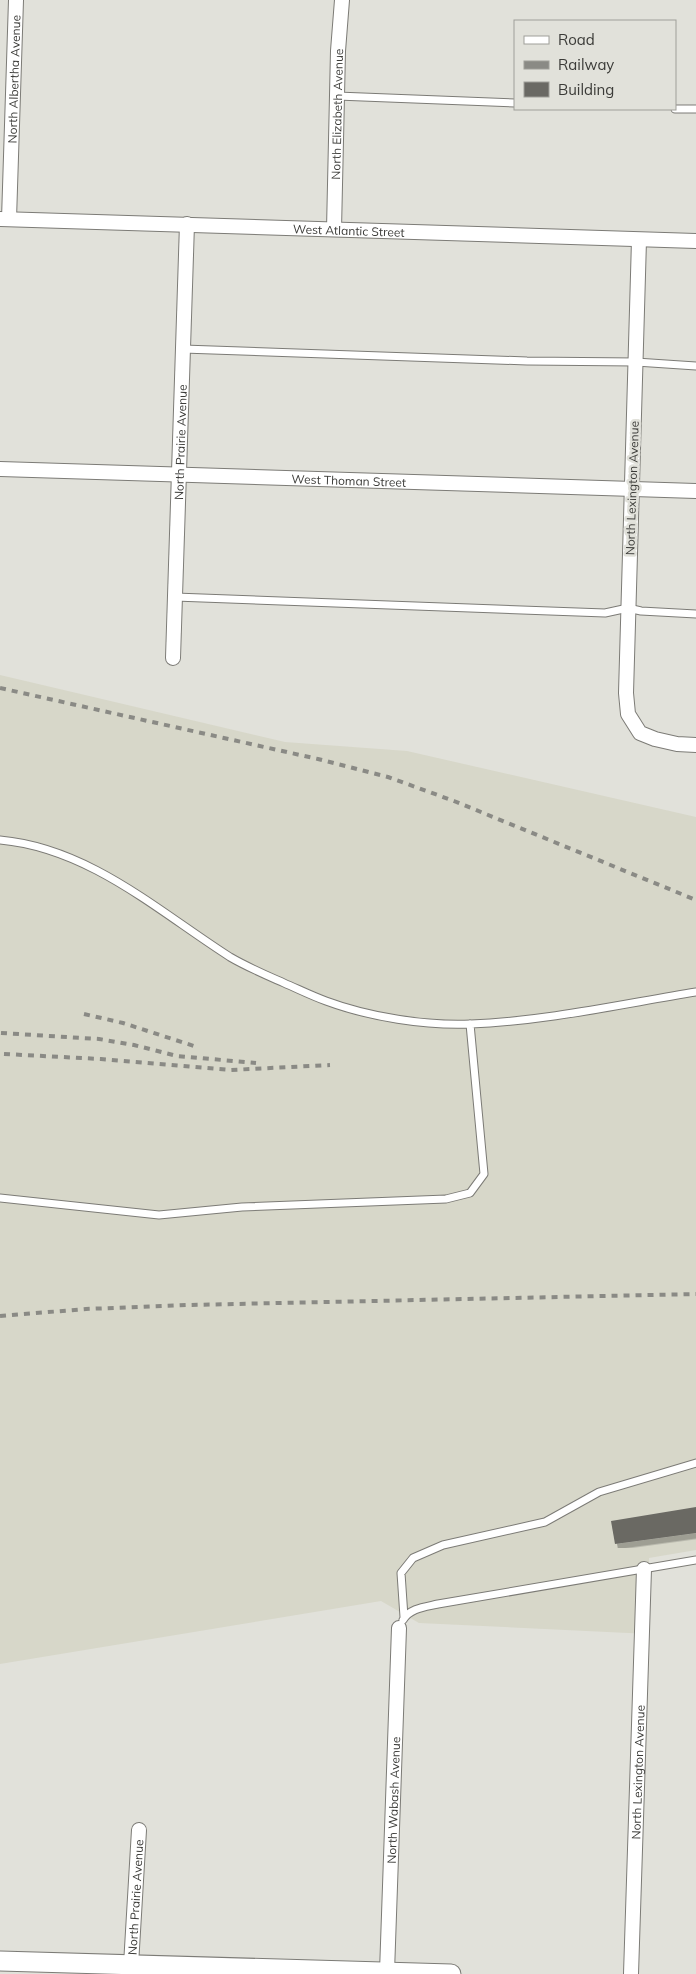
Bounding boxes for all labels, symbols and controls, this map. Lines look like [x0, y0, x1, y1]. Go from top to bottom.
street label: North Albertha Avenue [4, 15, 23, 144]
legend [514, 20, 676, 110]
text: Road [558, 30, 595, 49]
street label: North Elizabeth Avenue [328, 48, 346, 180]
text: Railway [558, 55, 614, 74]
text: Building [558, 80, 614, 99]
street label: West Atlantic Street [293, 221, 405, 239]
street label: North Prairie Avenue [171, 384, 189, 500]
street label: North Lexington Avenue [622, 421, 642, 555]
street label: West Thoman Street [291, 471, 406, 489]
street label: North Lexington Avenue [628, 1705, 647, 1840]
street label: North Wabash Avenue [383, 1736, 403, 1864]
street label: North Prairie Avenue [124, 1839, 146, 1955]

